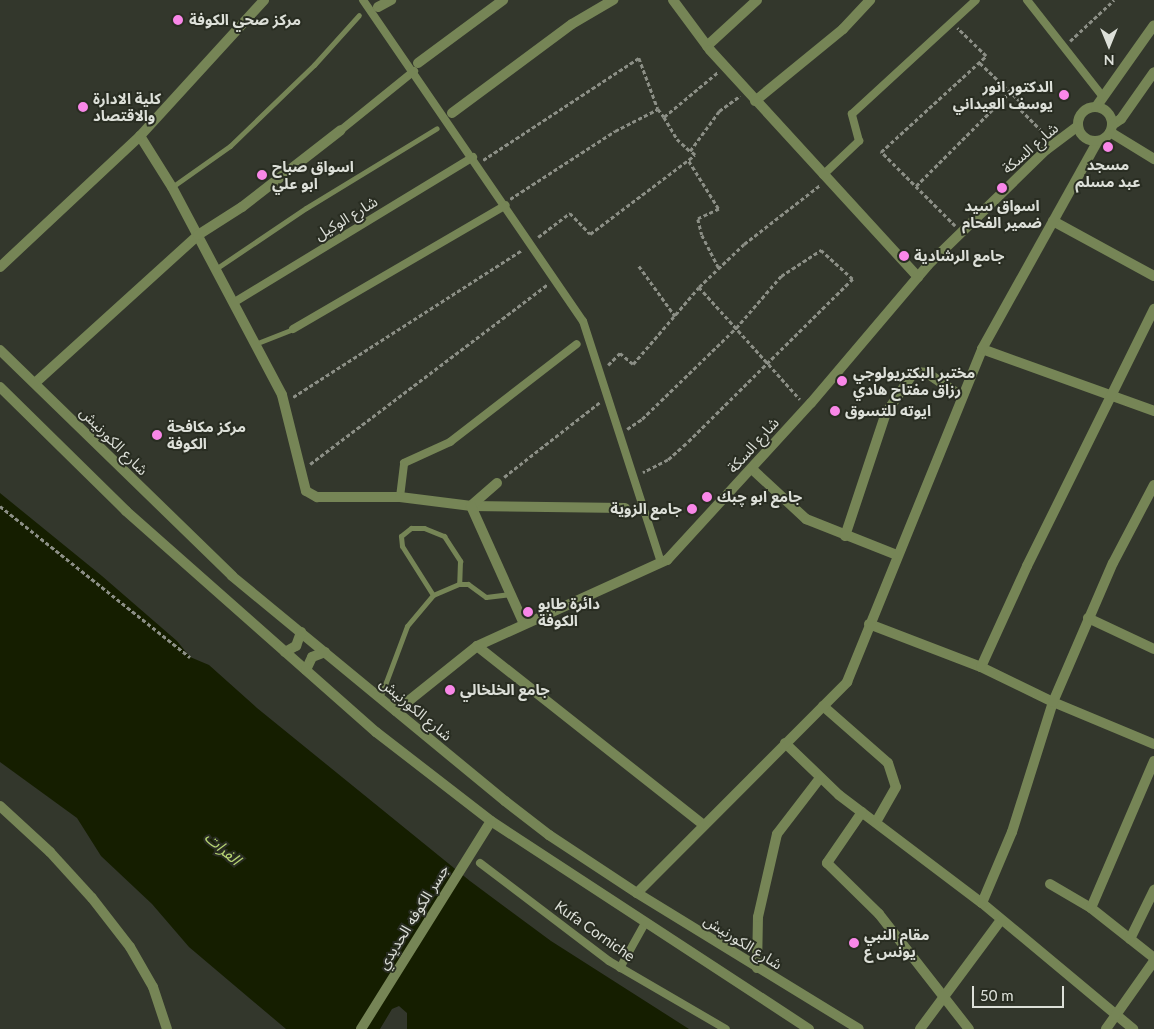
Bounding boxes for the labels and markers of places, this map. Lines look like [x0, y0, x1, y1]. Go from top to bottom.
place label: مركز صحي الكوفة [189, 11, 301, 29]
marker: مركز صحي الكوفة [171, 13, 185, 27]
place label: الدكتور انور يوسف العيداني [953, 77, 1053, 112]
marker: الدكتور انور يوسف العيداني [1057, 88, 1071, 102]
place label: كلية الادارة والاقتصاد [93, 89, 161, 124]
marker: كلية الادارة والاقتصاد [77, 101, 89, 113]
marker: مسجد عبد مسلم [1102, 141, 1114, 153]
place label: مسجد عبد مسلم [1075, 155, 1141, 190]
place label: اسواق صباح ابو علي [272, 157, 354, 192]
marker: اسواق صباح ابو علي [256, 169, 268, 181]
marker: اسواق سيد ضمير الفحام [996, 182, 1008, 194]
place label: اسواق سيد ضمير الفحام [962, 196, 1042, 231]
place label: جامع الرشادية [914, 247, 1004, 265]
marker: جامع الرشادية [898, 250, 910, 262]
place label: مختبر البكتريولوجي رزاق مفتاح هادي [853, 363, 975, 398]
marker: مختبر البكتريولوجي رزاق مفتاح هادي [835, 374, 849, 388]
place label: ايوته للتسوق [845, 402, 931, 420]
marker: ايوته للتسوق [829, 405, 841, 417]
place label: مركز مكافحة الكوفة [167, 417, 246, 452]
marker: مركز مكافحة الكوفة [151, 429, 163, 441]
place label: جامع ابو چبك [717, 488, 802, 506]
marker: جامع ابو چبك [701, 491, 713, 503]
place label: جامع الزوية [610, 500, 682, 518]
marker: جامع الزوية [686, 503, 698, 515]
place label: دائرة طابو الكوفة [538, 594, 600, 629]
marker: دائرة طابو الكوفة [522, 606, 534, 618]
place label: جامع الخلخالي [460, 681, 550, 699]
marker: جامع الخلخالي [444, 684, 456, 696]
place label: مقام النبي يونس ع [864, 925, 929, 960]
marker: مقام النبي يونس ع [848, 937, 860, 949]

